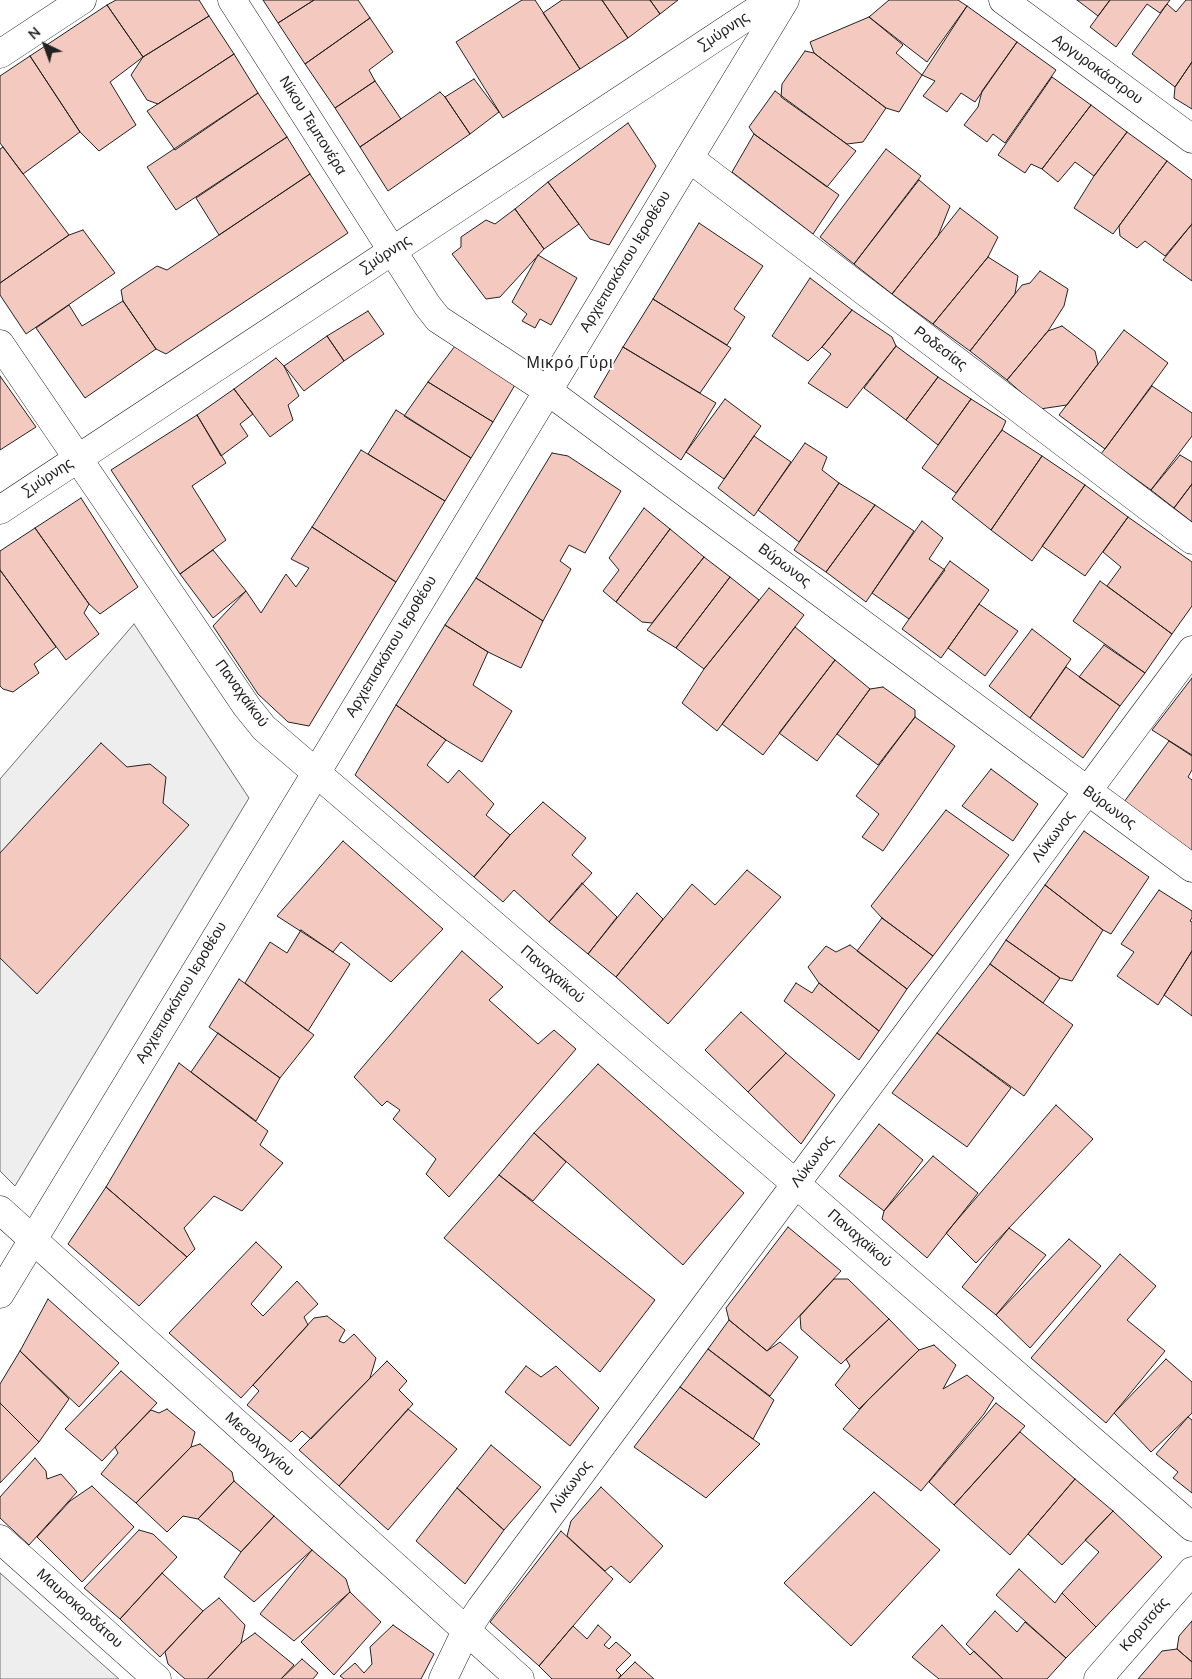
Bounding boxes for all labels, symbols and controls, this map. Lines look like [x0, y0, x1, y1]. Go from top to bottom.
street label: Σμύρνης [695, 9, 753, 55]
north arrow [20, 20, 70, 70]
text: N [24, 23, 45, 44]
street label: Αργυροκάστρου [1048, 31, 1146, 109]
street label: Νίκου Τεμπονέρα [274, 73, 350, 179]
street label: Αρχιεπισκόπου Ιεροθέου [577, 188, 675, 336]
street label: Σμύρνης [357, 232, 415, 278]
street label: Ροδεσίας [910, 323, 970, 375]
district label: Μικρό Γύρι [525, 354, 615, 374]
street label: Σμύρνης [19, 455, 77, 501]
street label: Βύρωνος [754, 540, 814, 592]
street label: Αρχιεπισκόπου Ιεροθέου [343, 573, 441, 721]
street label: Παναχαϊκού [210, 657, 272, 731]
street label: Βύρωνος [1079, 783, 1139, 833]
street label: Λύκωνος [1029, 807, 1079, 867]
street label: Αρχιεπισκόπου Ιεροθέου [133, 919, 231, 1067]
street label: Παναχαϊκού [516, 942, 588, 1008]
street label: Λύκωνος [788, 1132, 838, 1192]
street label: Παναχαϊκού [823, 1206, 895, 1272]
street label: Μεσολογγίου [221, 1409, 297, 1481]
street label: Λύκωνος [546, 1457, 596, 1517]
street label: Μαυροκορδάτου [32, 1566, 126, 1652]
street label: Κορυτσάς [1117, 1594, 1173, 1656]

